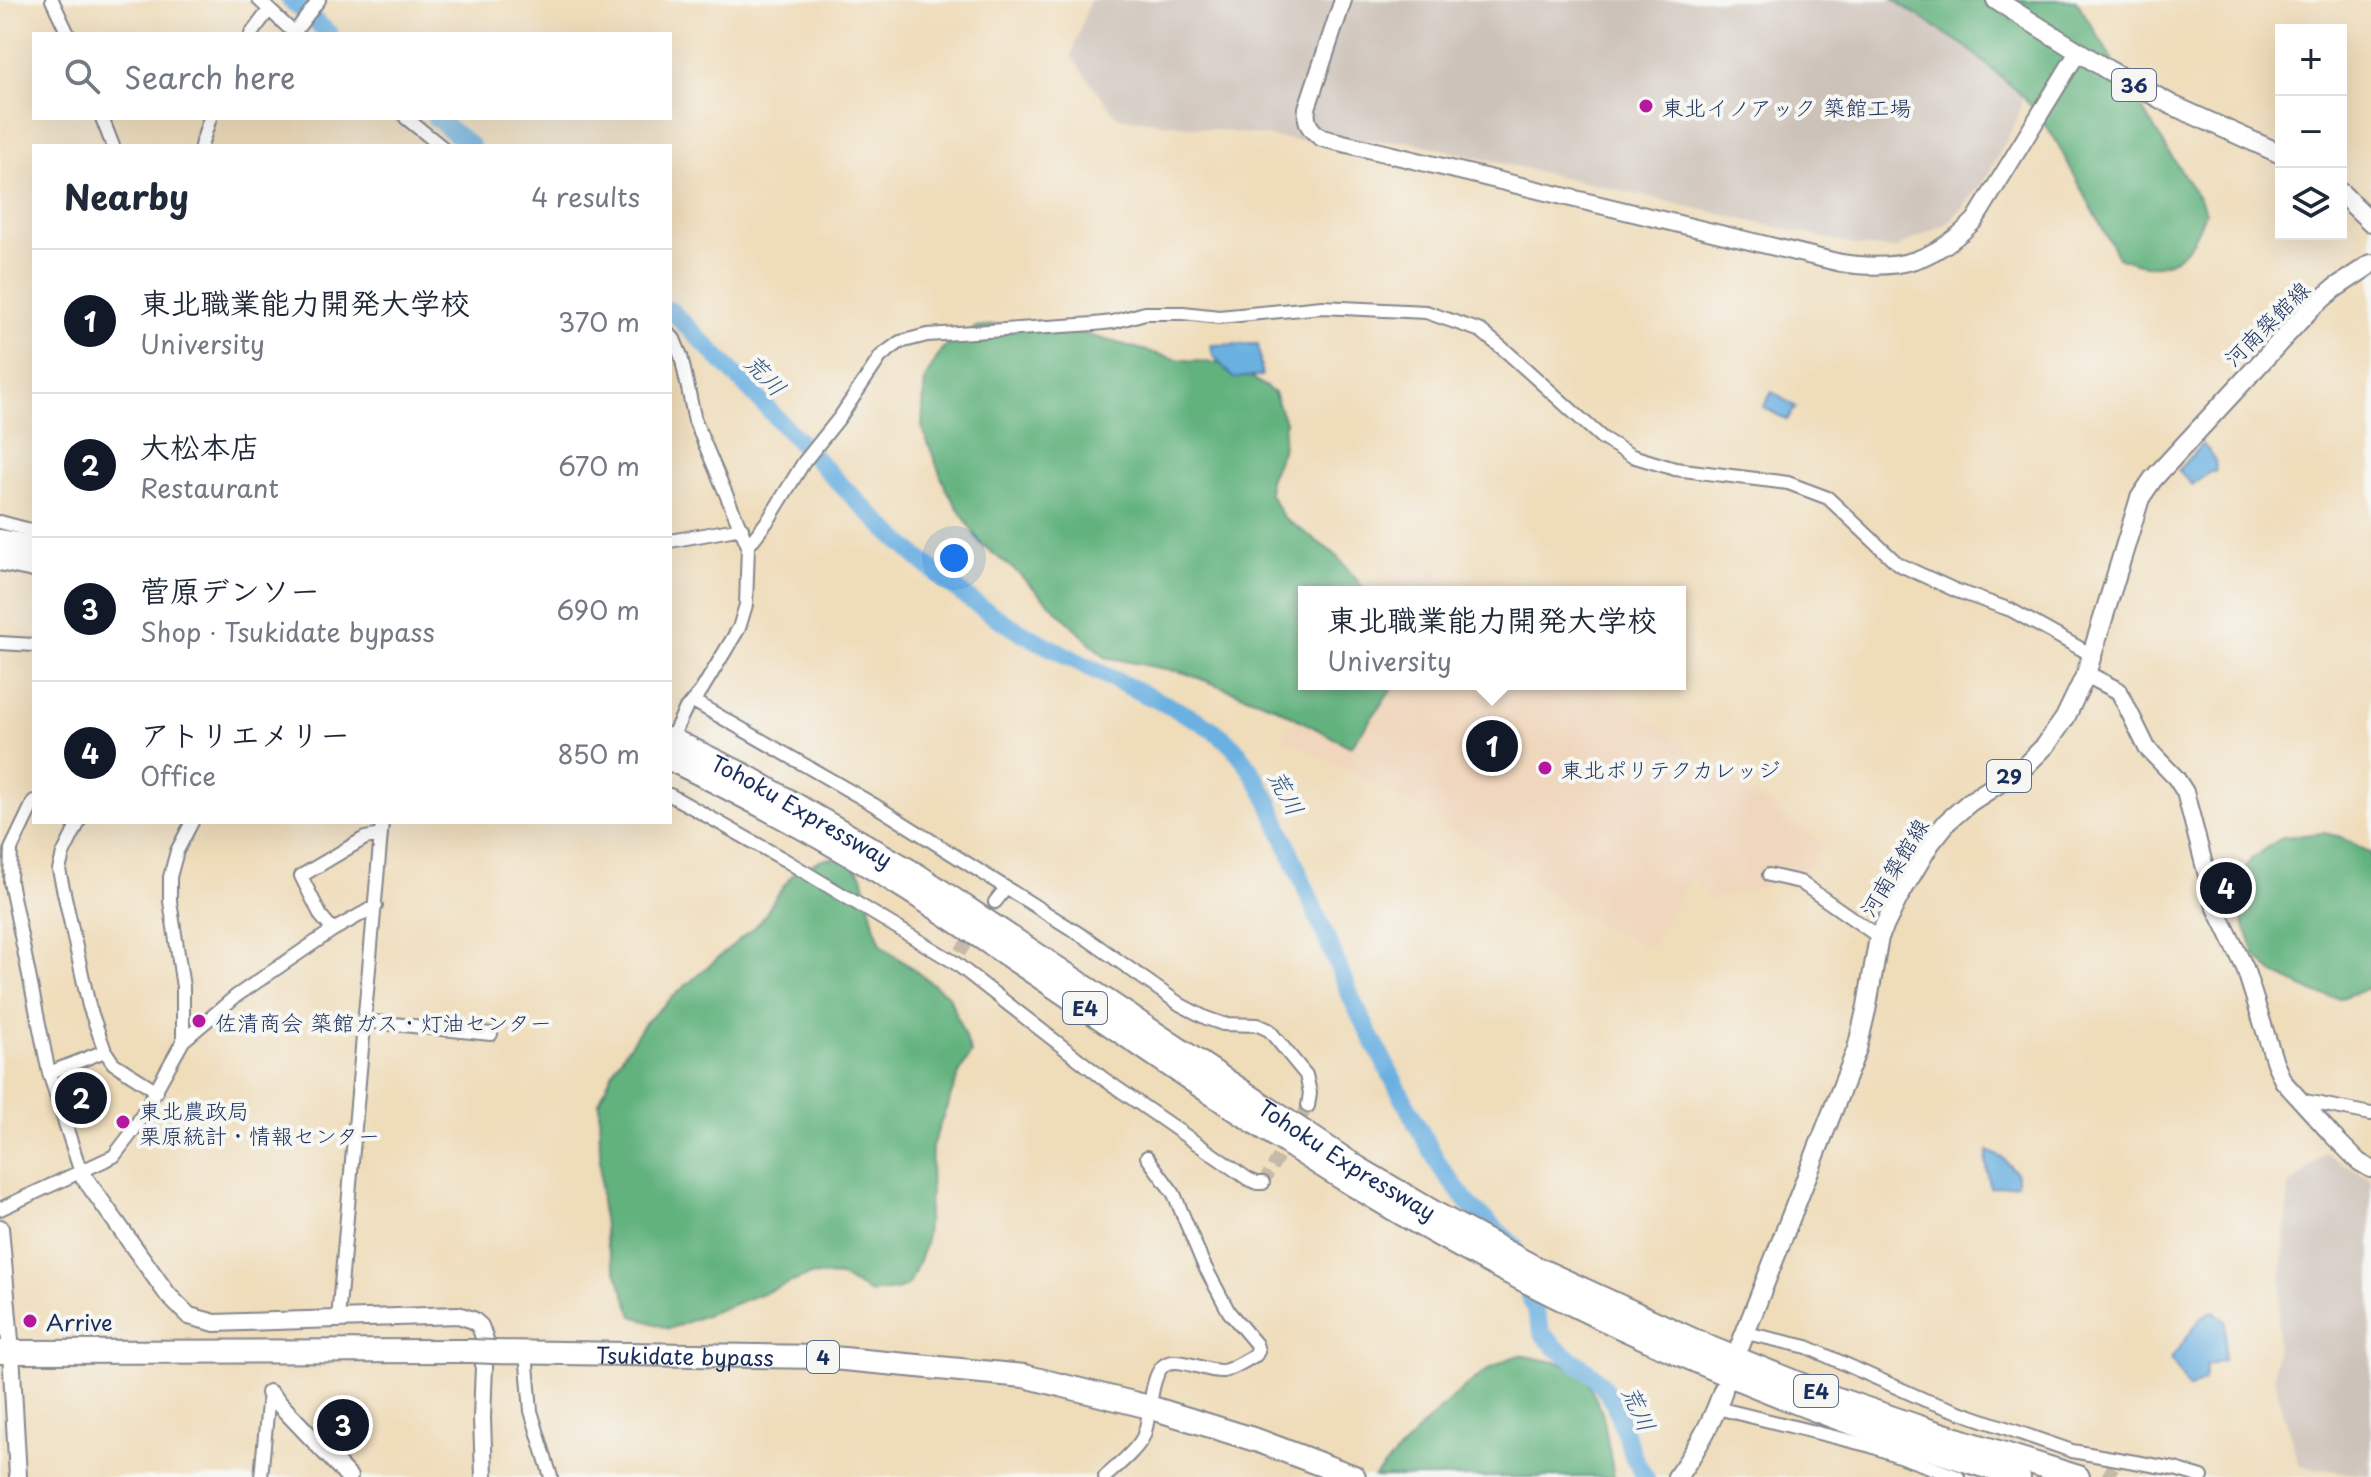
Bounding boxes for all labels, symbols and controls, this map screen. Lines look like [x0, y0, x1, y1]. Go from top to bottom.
map controls [2275, 24, 2347, 240]
button: + [2275, 24, 2347, 96]
search box [32, 32, 672, 120]
icon: search [60, 54, 104, 98]
text: Search here [124, 54, 296, 99]
road number: 36 [2112, 69, 2156, 101]
place label: 東北イノアック 築館工場 [1662, 90, 1911, 123]
button: − [2275, 96, 2347, 168]
marker: 東北イノアック 築館工場 [1637, 97, 1655, 115]
button: layers [2275, 168, 2347, 240]
text: Nearby [64, 170, 189, 222]
text: 4 results [531, 177, 640, 216]
street label: 河南築館線 [2215, 272, 2317, 374]
text: 東北職業能力開発大学校 [140, 279, 470, 324]
text: 1 [84, 302, 96, 341]
text: 370 m [558, 302, 640, 341]
text: University [140, 324, 265, 363]
water label: 荒川 [736, 344, 796, 404]
text: 大松本店 [140, 423, 260, 468]
text: 2 [81, 446, 99, 485]
text: 670 m [558, 446, 640, 485]
text: Restaurant [140, 468, 279, 507]
your location [934, 538, 974, 578]
text: 菅原デンソー [140, 567, 320, 612]
popup [1298, 586, 1686, 690]
text: 3 [81, 590, 99, 629]
text: 690 m [557, 590, 640, 629]
text: 東北職業能力開発大学校 [1327, 596, 1657, 641]
text: Shop · Tsukidate bypass [140, 612, 435, 651]
text: University [1327, 641, 1452, 680]
text: アトリエメリー [140, 711, 350, 756]
pin: 1 [1466, 716, 1518, 776]
text: 4 [81, 734, 99, 773]
text: 850 m [557, 734, 640, 773]
street label: Tohoku Expressway [706, 745, 899, 874]
place label: 東北ポリテクカレッジ [1561, 752, 1780, 785]
text: Office [140, 756, 216, 795]
marker: 東北ポリテクカレッジ [1536, 759, 1554, 777]
road number: 29 [1987, 760, 2031, 792]
water label: 荒川 [1260, 762, 1314, 822]
street label: 河南築館線 [1851, 811, 1935, 923]
pin: 4 [2200, 858, 2252, 918]
road number: E4 [1063, 992, 1107, 1024]
place label: 佐清商会 築館ガス・灯油センター [215, 1005, 552, 1038]
marker: 佐清商会 築館ガス・灯油センター [190, 1012, 208, 1030]
pin: 2 [55, 1068, 107, 1128]
street label: Tohoku Expressway [1252, 1090, 1443, 1227]
place label: 東北農政局 栗原統計・情報センター [139, 1093, 380, 1151]
marker: 東北農政局 栗原統計・情報センター [114, 1113, 132, 1131]
place label: Arrive [46, 1305, 113, 1338]
marker: Arrive [21, 1312, 39, 1330]
street label: Tsukidate bypass [596, 1337, 774, 1373]
road number: 4 [807, 1341, 839, 1373]
road number: E4 [1794, 1375, 1838, 1407]
water label: 荒川 [1614, 1379, 1666, 1437]
pin: 3 [317, 1395, 369, 1455]

